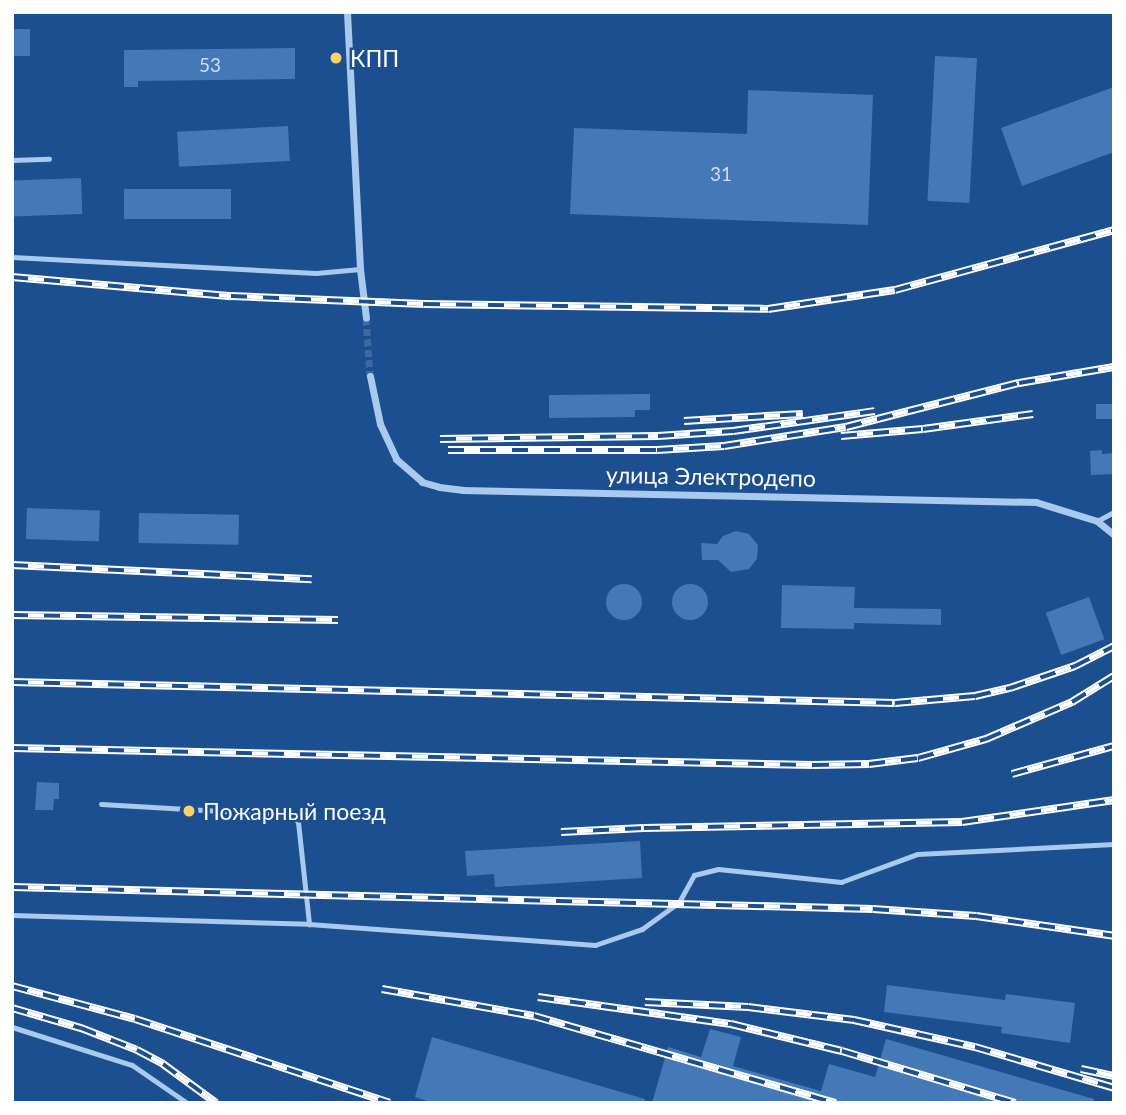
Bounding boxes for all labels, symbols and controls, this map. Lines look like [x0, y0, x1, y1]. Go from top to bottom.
place label: КПП [350, 44, 399, 72]
marker: КПП [328, 50, 344, 66]
house number: 53 [199, 54, 221, 76]
house number: 31 [710, 163, 732, 185]
street label: улица Электродепо [606, 460, 816, 492]
place label: Пожарный поезд [203, 797, 386, 825]
marker: Пожарный поезд [181, 803, 197, 819]

